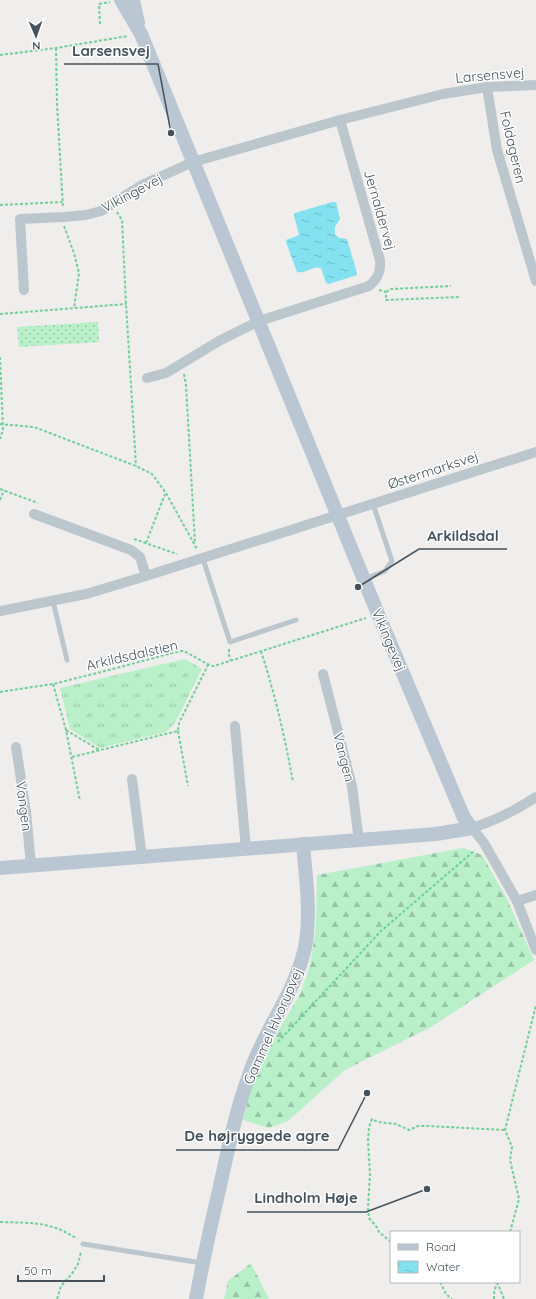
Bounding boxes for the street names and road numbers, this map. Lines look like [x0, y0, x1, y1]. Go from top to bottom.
street label: Larsensvej [455, 63, 525, 87]
street label: Foldageren [496, 109, 530, 185]
street label: Jernaldervej [360, 168, 400, 252]
street label: Vikingevej [99, 170, 165, 216]
street label: Østermarksvej [385, 447, 481, 493]
street label: Vikingevej [368, 606, 410, 674]
street label: Arkildsdalstien [84, 636, 180, 674]
street label: Vangen [329, 730, 359, 784]
street label: Vangen [12, 780, 36, 832]
street label: Gammel Hvorupvej [239, 965, 307, 1087]

